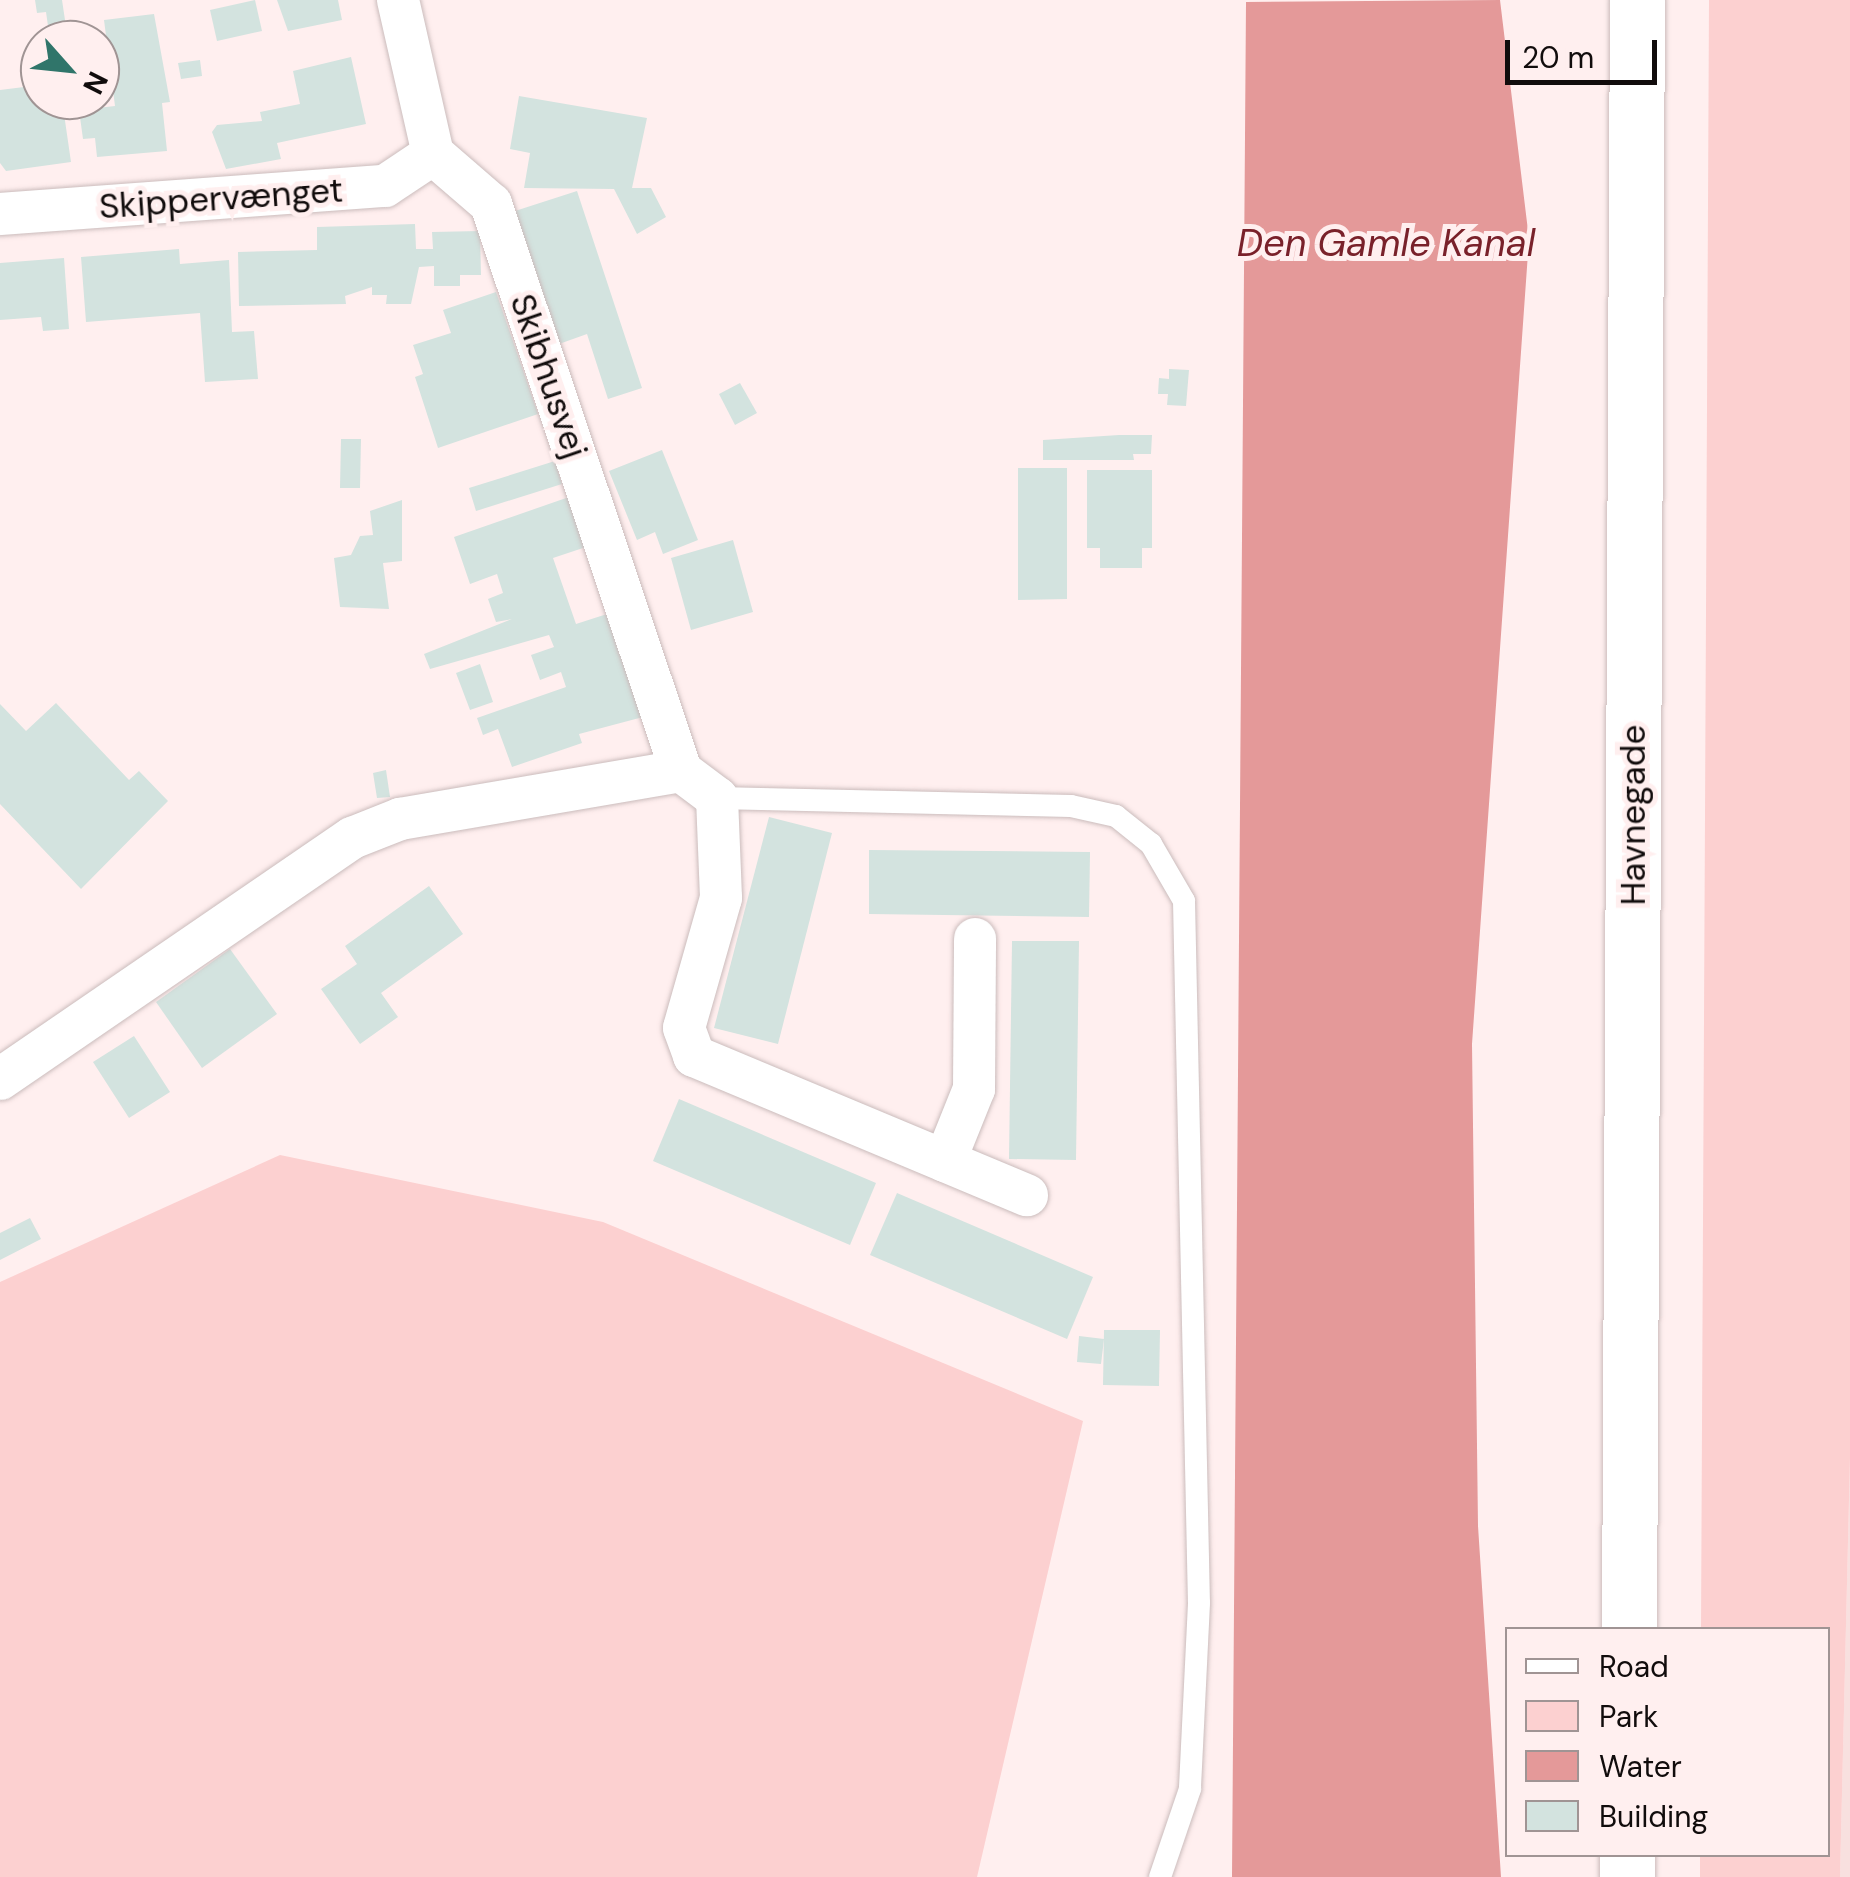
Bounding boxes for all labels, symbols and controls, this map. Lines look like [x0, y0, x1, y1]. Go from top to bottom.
north arrow [20, 20, 120, 120]
scale bar [1510, 20, 1662, 82]
text: 20 m [1522, 38, 1594, 77]
text: N [74, 65, 117, 100]
street label: Skippervænget [98, 169, 344, 227]
water label: Den Gamle Kanal [1237, 221, 1535, 267]
street label: Skibhusvej [501, 288, 597, 464]
street label: Havnegade [1612, 725, 1654, 905]
legend [1505, 1627, 1830, 1857]
text: Road [1599, 1647, 1669, 1686]
text: Park [1599, 1697, 1658, 1736]
text: Water [1599, 1747, 1682, 1786]
text: Building [1599, 1797, 1708, 1836]

